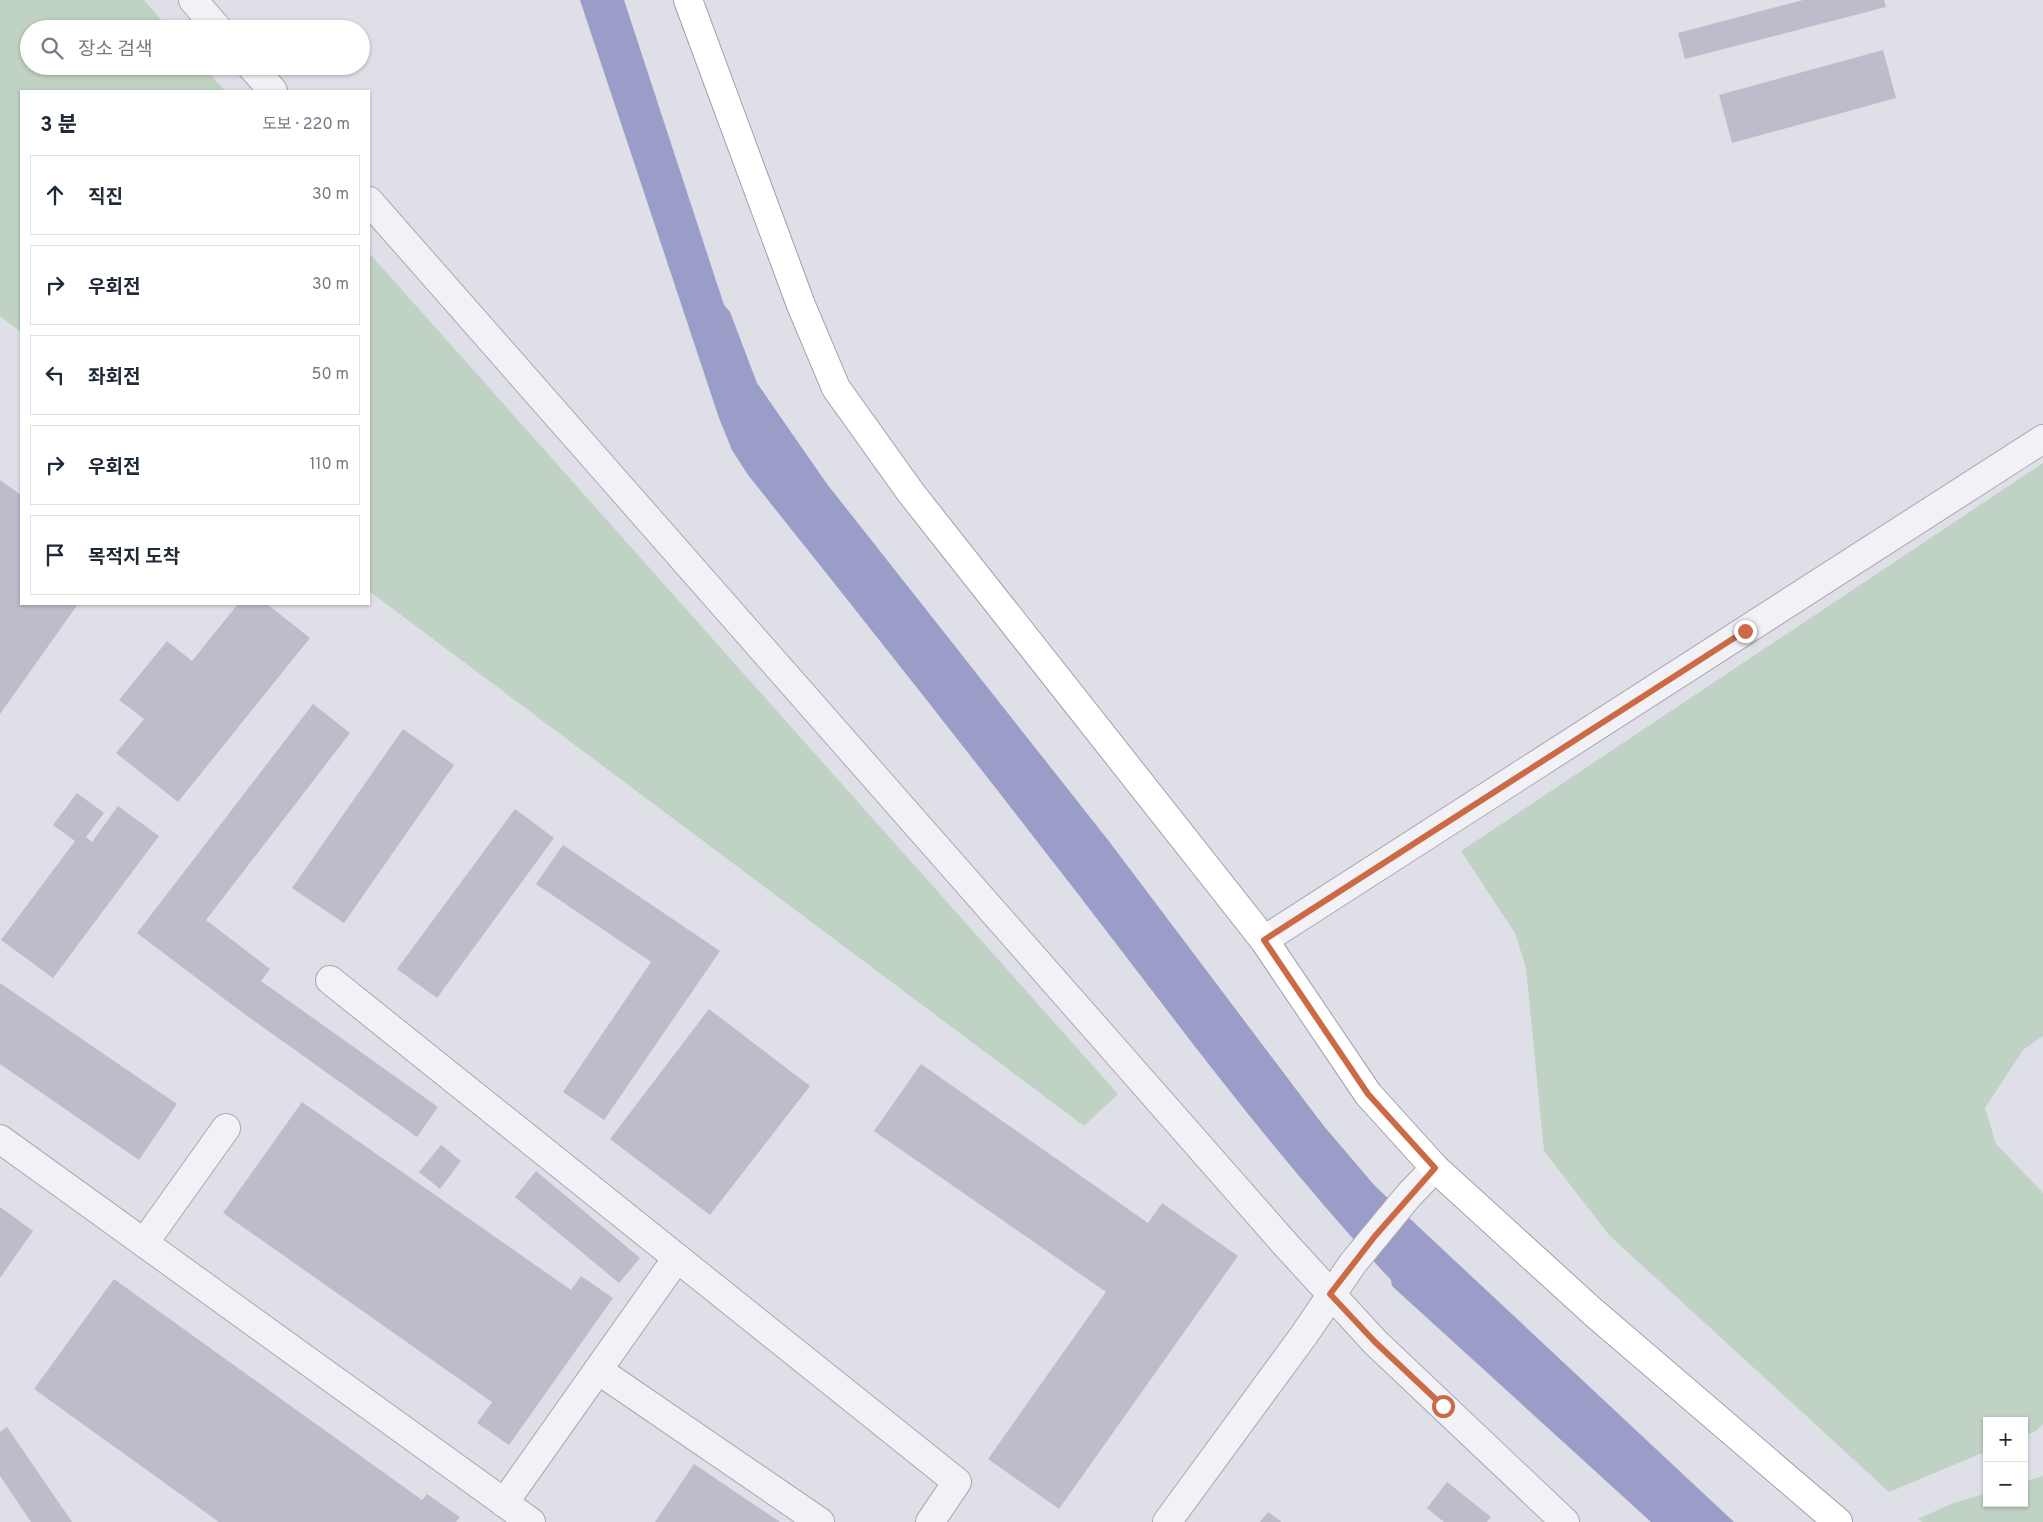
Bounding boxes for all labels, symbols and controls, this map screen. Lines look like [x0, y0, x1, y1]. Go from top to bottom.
search box [20, 20, 370, 75]
icon: search [38, 34, 66, 62]
text: 장소 검색 [78, 38, 152, 62]
text: 3 분 [40, 112, 77, 139]
text: 도보 · 220 m [262, 115, 350, 135]
icon: ahead [41, 181, 69, 209]
text: 30 m [312, 185, 349, 205]
text: 직진 [88, 186, 123, 210]
icon: right [41, 271, 69, 299]
text: 30 m [312, 275, 349, 295]
text: 우회전 [88, 276, 140, 300]
icon: left [41, 361, 69, 389]
text: 50 m [312, 365, 349, 385]
text: 좌회전 [88, 366, 140, 390]
icon: right [41, 451, 69, 479]
text: 110 m [309, 455, 349, 475]
text: 우회전 [88, 456, 140, 480]
icon: arrive [41, 541, 69, 569]
text: 목적지 도착 [88, 546, 180, 570]
route end [1734, 620, 1757, 643]
route start [1432, 1395, 1455, 1418]
map controls [1983, 1417, 2028, 1507]
button: + [1983, 1417, 2028, 1462]
button: − [1983, 1462, 2028, 1507]

